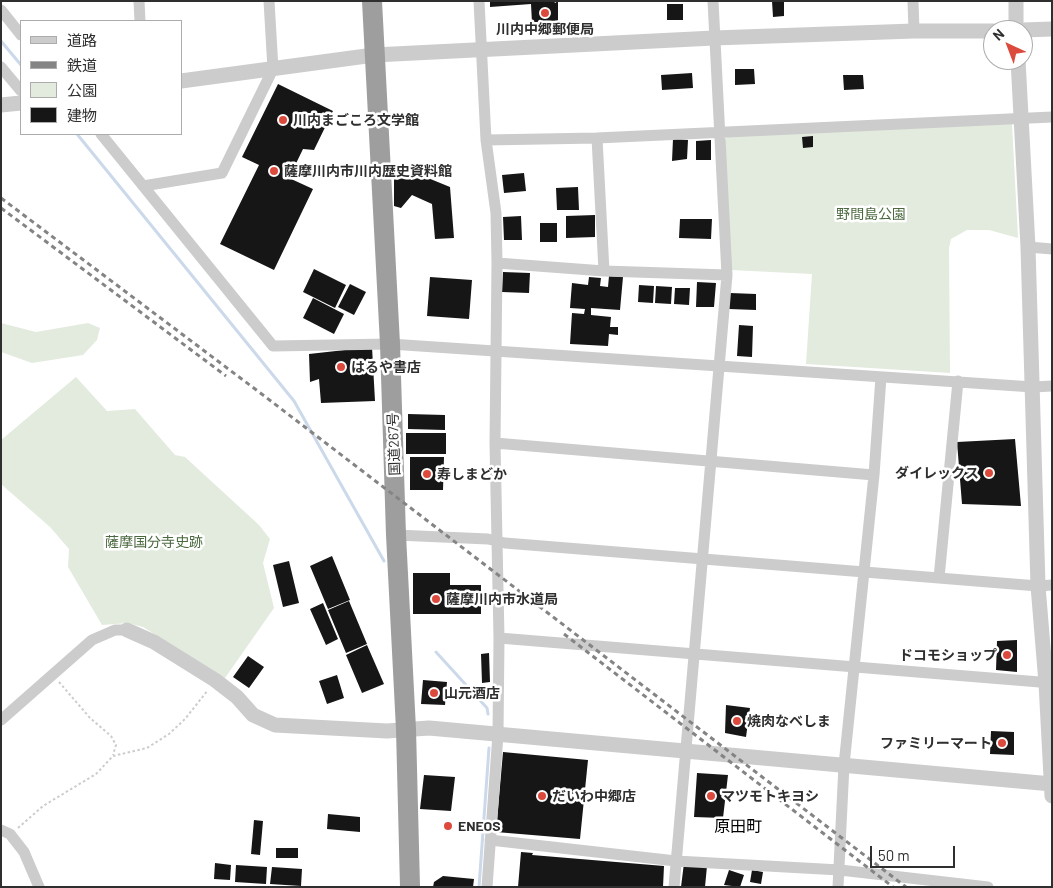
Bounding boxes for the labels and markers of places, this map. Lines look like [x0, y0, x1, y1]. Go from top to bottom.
marker: 川内中郷郵便局 [539, 7, 551, 19]
place label: 川内中郷郵便局 [496, 21, 594, 37]
place label: 川内まごころ文学館 [293, 112, 419, 128]
marker: 川内まごころ文学館 [277, 114, 289, 126]
place label: 薩摩川内市川内歴史資料館 [284, 163, 452, 179]
marker: 薩摩川内市川内歴史資料館 [268, 165, 280, 177]
place label: はるや書店 [351, 359, 421, 375]
marker: はるや書店 [335, 361, 347, 373]
place label: ダイレックス [895, 465, 979, 481]
place label: 寿しまどか [437, 466, 507, 482]
marker: ダイレックス [983, 467, 995, 479]
marker: 寿しまどか [421, 468, 433, 480]
place label: 薩摩川内市水道局 [446, 591, 558, 607]
marker: 薩摩川内市水道局 [430, 593, 442, 605]
place label: ドコモショップ [899, 647, 997, 663]
marker: ドコモショップ [1001, 649, 1013, 661]
place label: 山元酒店 [444, 685, 500, 701]
marker: 山元酒店 [428, 687, 440, 699]
place label: 焼肉なべしま [747, 713, 831, 729]
marker: 焼肉なべしま [731, 715, 743, 727]
place label: ファミリーマート [880, 735, 992, 751]
marker: ファミリーマート [996, 737, 1008, 749]
place label: だいわ中郷店 [552, 788, 636, 804]
place label: マツモトキヨシ [721, 788, 819, 804]
marker: だいわ中郷店 [536, 790, 548, 802]
marker: マツモトキヨシ [705, 790, 717, 802]
place label: ENEOS [458, 818, 501, 834]
marker: ENEOS [442, 820, 454, 832]

